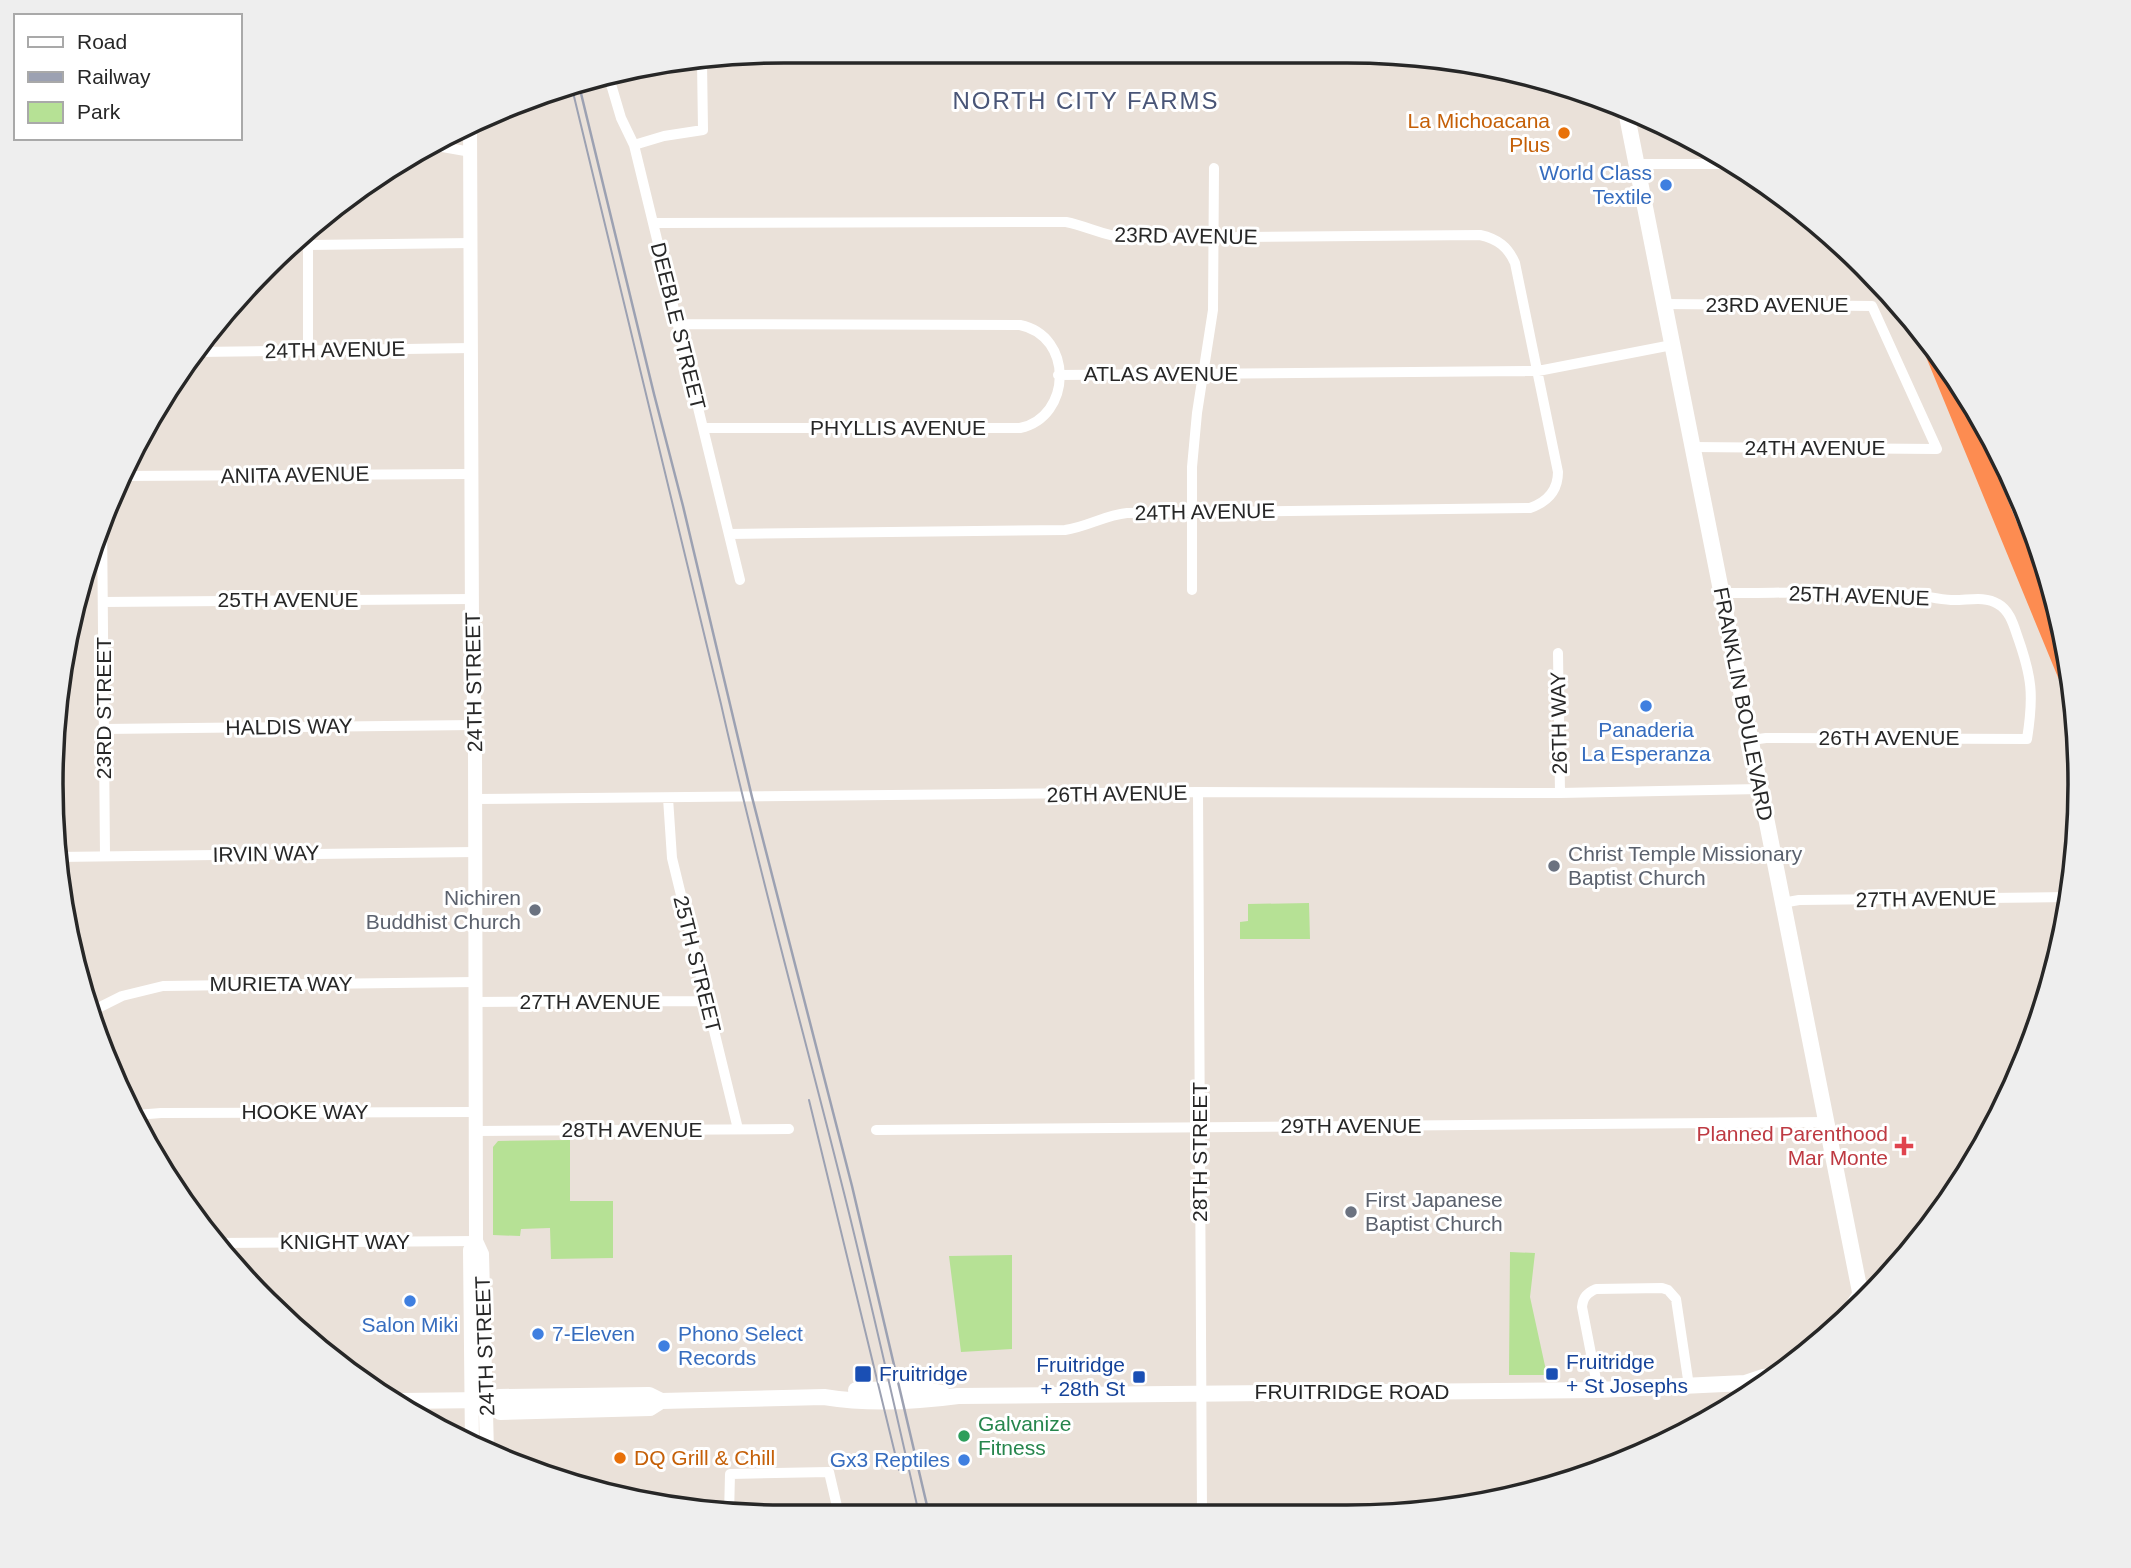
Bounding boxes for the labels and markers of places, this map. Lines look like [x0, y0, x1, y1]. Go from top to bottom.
place label: La Michoacana Plus [1408, 109, 1550, 156]
marker: La Michoacana Plus [1556, 125, 1572, 141]
place label: World Class Textile [1539, 161, 1652, 208]
marker: World Class Textile [1658, 177, 1674, 193]
marker: Panaderia La Esperanza [1638, 698, 1654, 714]
place label: Panaderia La Esperanza [1581, 718, 1711, 765]
place label: Christ Temple Missionary Baptist Church [1568, 842, 1803, 889]
marker: Christ Temple Missionary Baptist Church [1546, 858, 1562, 874]
place label: Nichiren Buddhist Church [366, 886, 521, 933]
marker: Nichiren Buddhist Church [527, 902, 543, 918]
place label: Planned Parenthood Mar Monte [1697, 1122, 1888, 1169]
marker: Planned Parenthood Mar Monte [1894, 1136, 1914, 1156]
place label: First Japanese Baptist Church [1365, 1188, 1503, 1235]
marker: First Japanese Baptist Church [1343, 1204, 1359, 1220]
marker: Salon Miki [402, 1293, 418, 1309]
place label: Salon Miki [362, 1313, 458, 1336]
place label: 7-Eleven [552, 1322, 635, 1345]
place label: Phono Select Records [678, 1322, 803, 1369]
marker: 7-Eleven [530, 1326, 546, 1342]
marker: Phono Select Records [656, 1338, 672, 1354]
place label: Fruitridge + St Josephs [1566, 1350, 1688, 1397]
place label: Fruitridge + 28th St [1036, 1353, 1125, 1400]
place label: Fruitridge [879, 1362, 968, 1385]
marker: Fruitridge [853, 1364, 873, 1384]
marker: Fruitridge + St Josephs [1544, 1366, 1560, 1382]
marker: Fruitridge + 28th St [1131, 1369, 1147, 1385]
place label: Galvanize Fitness [978, 1412, 1071, 1459]
marker: Galvanize Fitness [956, 1428, 972, 1444]
place label: DQ Grill & Chill [634, 1446, 775, 1469]
place label: Gx3 Reptiles [830, 1448, 950, 1471]
marker: DQ Grill & Chill [612, 1450, 628, 1466]
marker: Gx3 Reptiles [956, 1452, 972, 1468]

